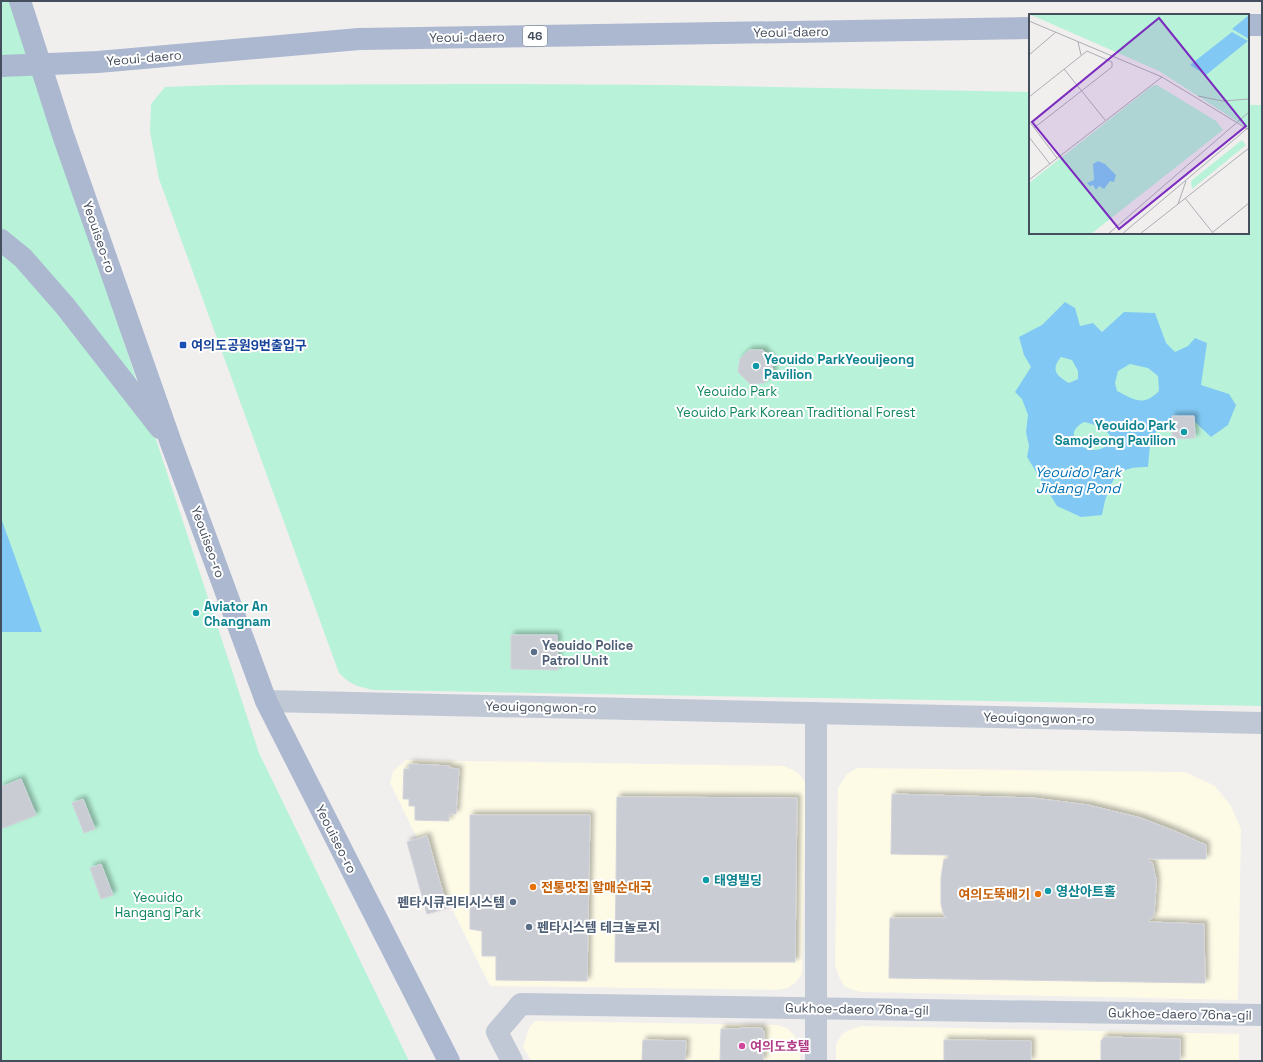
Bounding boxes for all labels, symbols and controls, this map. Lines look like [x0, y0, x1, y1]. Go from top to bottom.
inset map [1029, 14, 1249, 234]
street label: Yeoui-daero [753, 23, 829, 41]
road number: 46 [523, 26, 547, 46]
street label: Yeoui-daero [429, 28, 505, 46]
street label: Yeoui-daero [106, 46, 182, 70]
street label: Yeouiseo-ro [79, 199, 119, 275]
place label: 여의도공원9번출입구 [191, 337, 307, 354]
marker: 여의도공원9번출입구 [178, 340, 188, 350]
place label: Yeouido ParkYeouijeong Pavilion [764, 351, 914, 383]
marker: Yeouido ParkYeouijeong Pavilion [751, 361, 761, 371]
park label: Yeouido Park [697, 383, 777, 400]
park label: Yeouido Park Korean Traditional Forest [676, 404, 916, 421]
place label: Yeouido Park Samojeong Pavilion [1055, 417, 1177, 449]
marker: Yeouido Park Samojeong Pavilion [1179, 427, 1189, 437]
water label: Yeouido Park Jidang Pond [1035, 463, 1123, 497]
street label: Yeouiseo-ro [187, 504, 229, 580]
place label: Aviator An Changnam [204, 598, 271, 630]
marker: Aviator An Changnam [191, 608, 201, 618]
place label: Yeouido Police Patrol Unit [542, 637, 633, 669]
marker: Yeouido Police Patrol Unit [529, 647, 539, 657]
street label: Yeouigongwon-ro [485, 698, 597, 716]
street label: Yeouigongwon-ro [983, 709, 1095, 727]
street label: Yeouiseo-ro [311, 802, 361, 876]
place label: 태영빌딩 [714, 872, 762, 889]
marker: 태영빌딩 [701, 875, 711, 885]
place label: 전통맛집 할매순대국 [541, 879, 652, 896]
marker: 전통맛집 할매순대국 [528, 882, 538, 892]
place label: 영산아트홀 [1056, 883, 1116, 900]
place label: 여의도뚝배기 [958, 886, 1030, 903]
marker: 영산아트홀 [1043, 886, 1053, 896]
park label: Yeouido Hangang Park [115, 889, 201, 921]
marker: 여의도뚝배기 [1033, 889, 1043, 899]
place label: 펜타시큐리티시스템 [397, 894, 505, 911]
marker: 펜타시큐리티시스템 [508, 897, 518, 907]
place label: 펜타시스템 테크놀로지 [537, 919, 660, 936]
marker: 펜타시스템 테크놀로지 [524, 922, 534, 932]
street label: Gukhoe-daero 76na-gil [785, 999, 929, 1019]
street label: Gukhoe-daero 76na-gil [1108, 1004, 1252, 1024]
place label: 여의도호텔 [750, 1038, 810, 1055]
marker: 여의도호텔 [737, 1041, 747, 1051]

